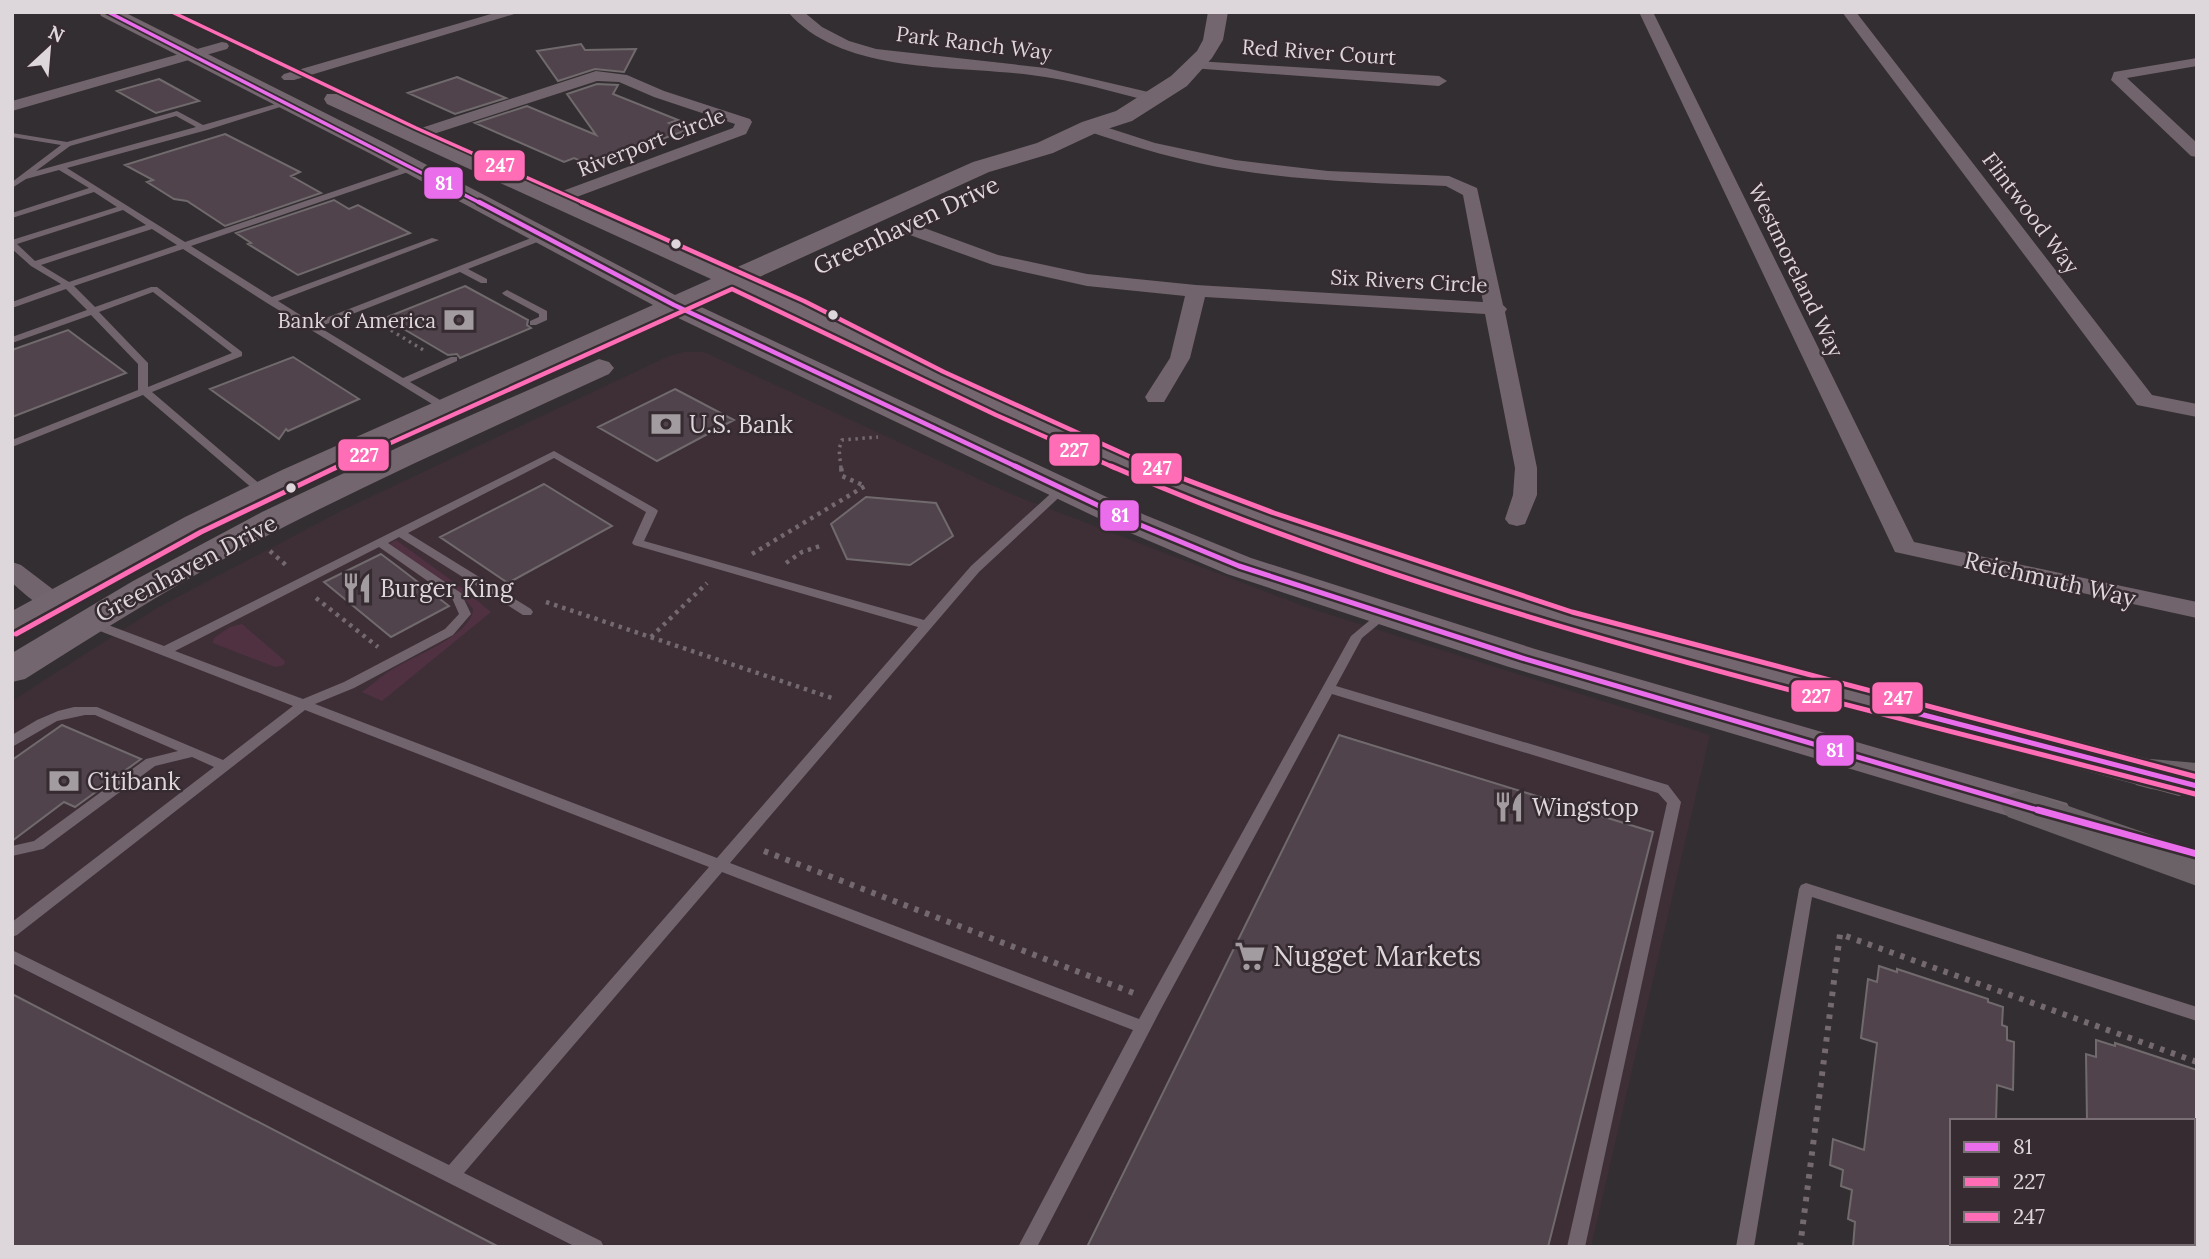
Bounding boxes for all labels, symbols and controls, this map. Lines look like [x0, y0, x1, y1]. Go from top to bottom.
north arrow [14, 14, 84, 84]
text: N [45, 20, 69, 48]
street label: Park Ranch Way [894, 20, 1054, 66]
street label: Red River Court [1241, 33, 1398, 71]
street label: Riverport Circle [574, 102, 728, 182]
street label: Flintwood Way [1977, 147, 2085, 279]
line badge: 247 [473, 149, 526, 182]
text: 247 [485, 153, 515, 177]
line badge: 81 [423, 166, 464, 200]
street label: Greenhaven Drive [808, 168, 1004, 282]
text: 81 [435, 171, 453, 195]
street label: Westmoreland Way [1742, 179, 1850, 361]
unlabelled marker [669, 237, 683, 251]
street label: Six Rivers Circle [1330, 263, 1488, 299]
bank icon: Bank of America [442, 303, 476, 337]
place label: Bank of America [277, 307, 436, 334]
unlabelled marker [826, 308, 840, 322]
bank icon: U.S. Bank [649, 407, 683, 441]
place label: U.S. Bank [689, 409, 793, 440]
line badge: 227 [1048, 433, 1101, 467]
line badge: 227 [337, 438, 390, 472]
text: 227 [1059, 438, 1089, 462]
text: 227 [349, 443, 379, 467]
line badge: 247 [1130, 452, 1183, 485]
text: 247 [1142, 456, 1172, 480]
unlabelled marker [284, 481, 298, 495]
line badge: 81 [1099, 499, 1140, 532]
text: 81 [1111, 503, 1129, 527]
street label: Greenhaven Drive [90, 507, 282, 629]
street label: Reichmuth Way [1961, 544, 2139, 614]
restaurant icon: Burger King [340, 571, 374, 605]
place label: Burger King [380, 573, 514, 604]
line badge: 227 [1790, 679, 1843, 713]
line badge: 247 [1871, 681, 1924, 715]
text: 227 [1801, 684, 1831, 708]
text: 247 [1883, 686, 1913, 710]
line badge: 81 [1815, 734, 1855, 767]
text: 81 [1826, 738, 1844, 762]
bank icon: Citibank [47, 764, 81, 798]
place label: Citibank [87, 766, 181, 797]
restaurant icon: Wingstop [1492, 790, 1526, 824]
place label: Wingstop [1532, 792, 1639, 823]
place label: Nugget Markets [1273, 938, 1481, 974]
supermarket icon: Nugget Markets [1233, 939, 1267, 973]
legend [1950, 1119, 2195, 1245]
text: 81 [2013, 1133, 2032, 1160]
text: 227 [2013, 1168, 2046, 1195]
text: 247 [2013, 1203, 2045, 1230]

